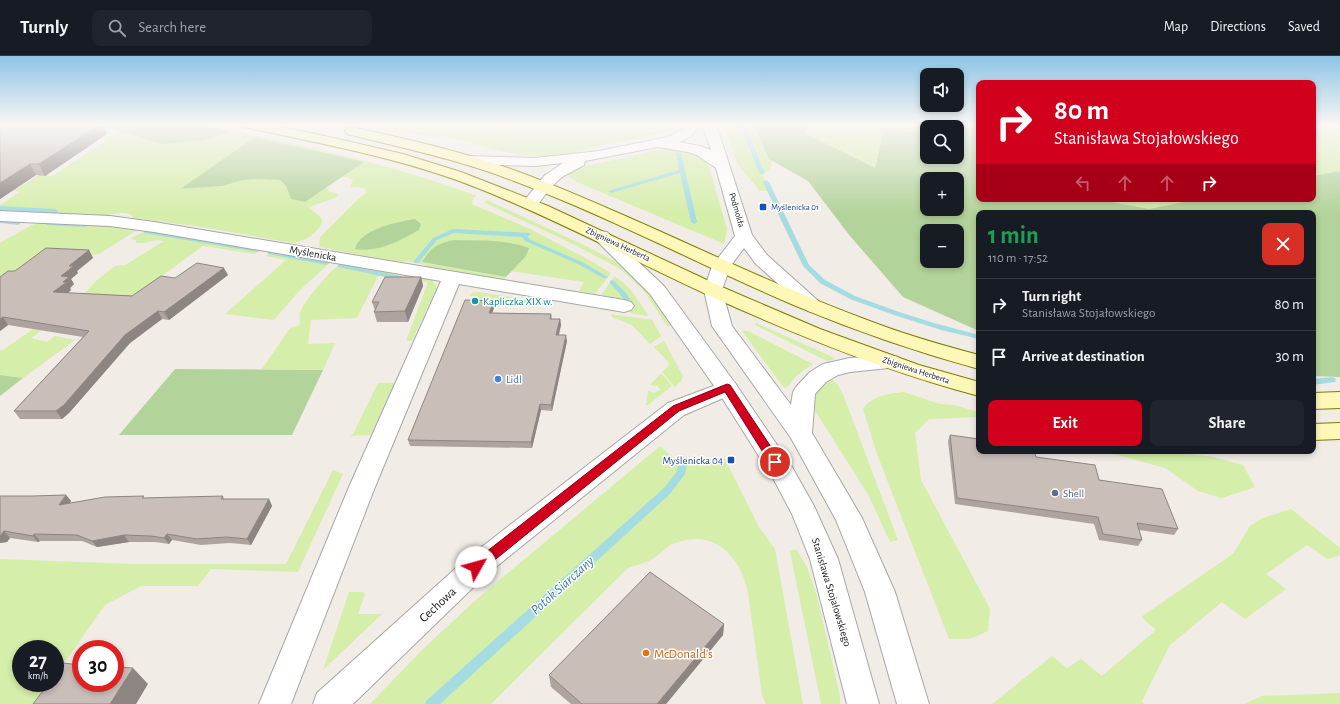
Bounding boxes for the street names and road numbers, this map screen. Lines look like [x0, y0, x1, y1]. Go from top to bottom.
street label: Podmokła [727, 192, 746, 228]
street label: Zbigniewa Herberta [584, 226, 652, 263]
street label: Myślenicka [289, 244, 337, 263]
street label: Zbigniewa Herberta [881, 355, 951, 386]
street label: Stanisława Stojałowskiego [810, 537, 853, 648]
street label: Cechowa [417, 585, 459, 625]

